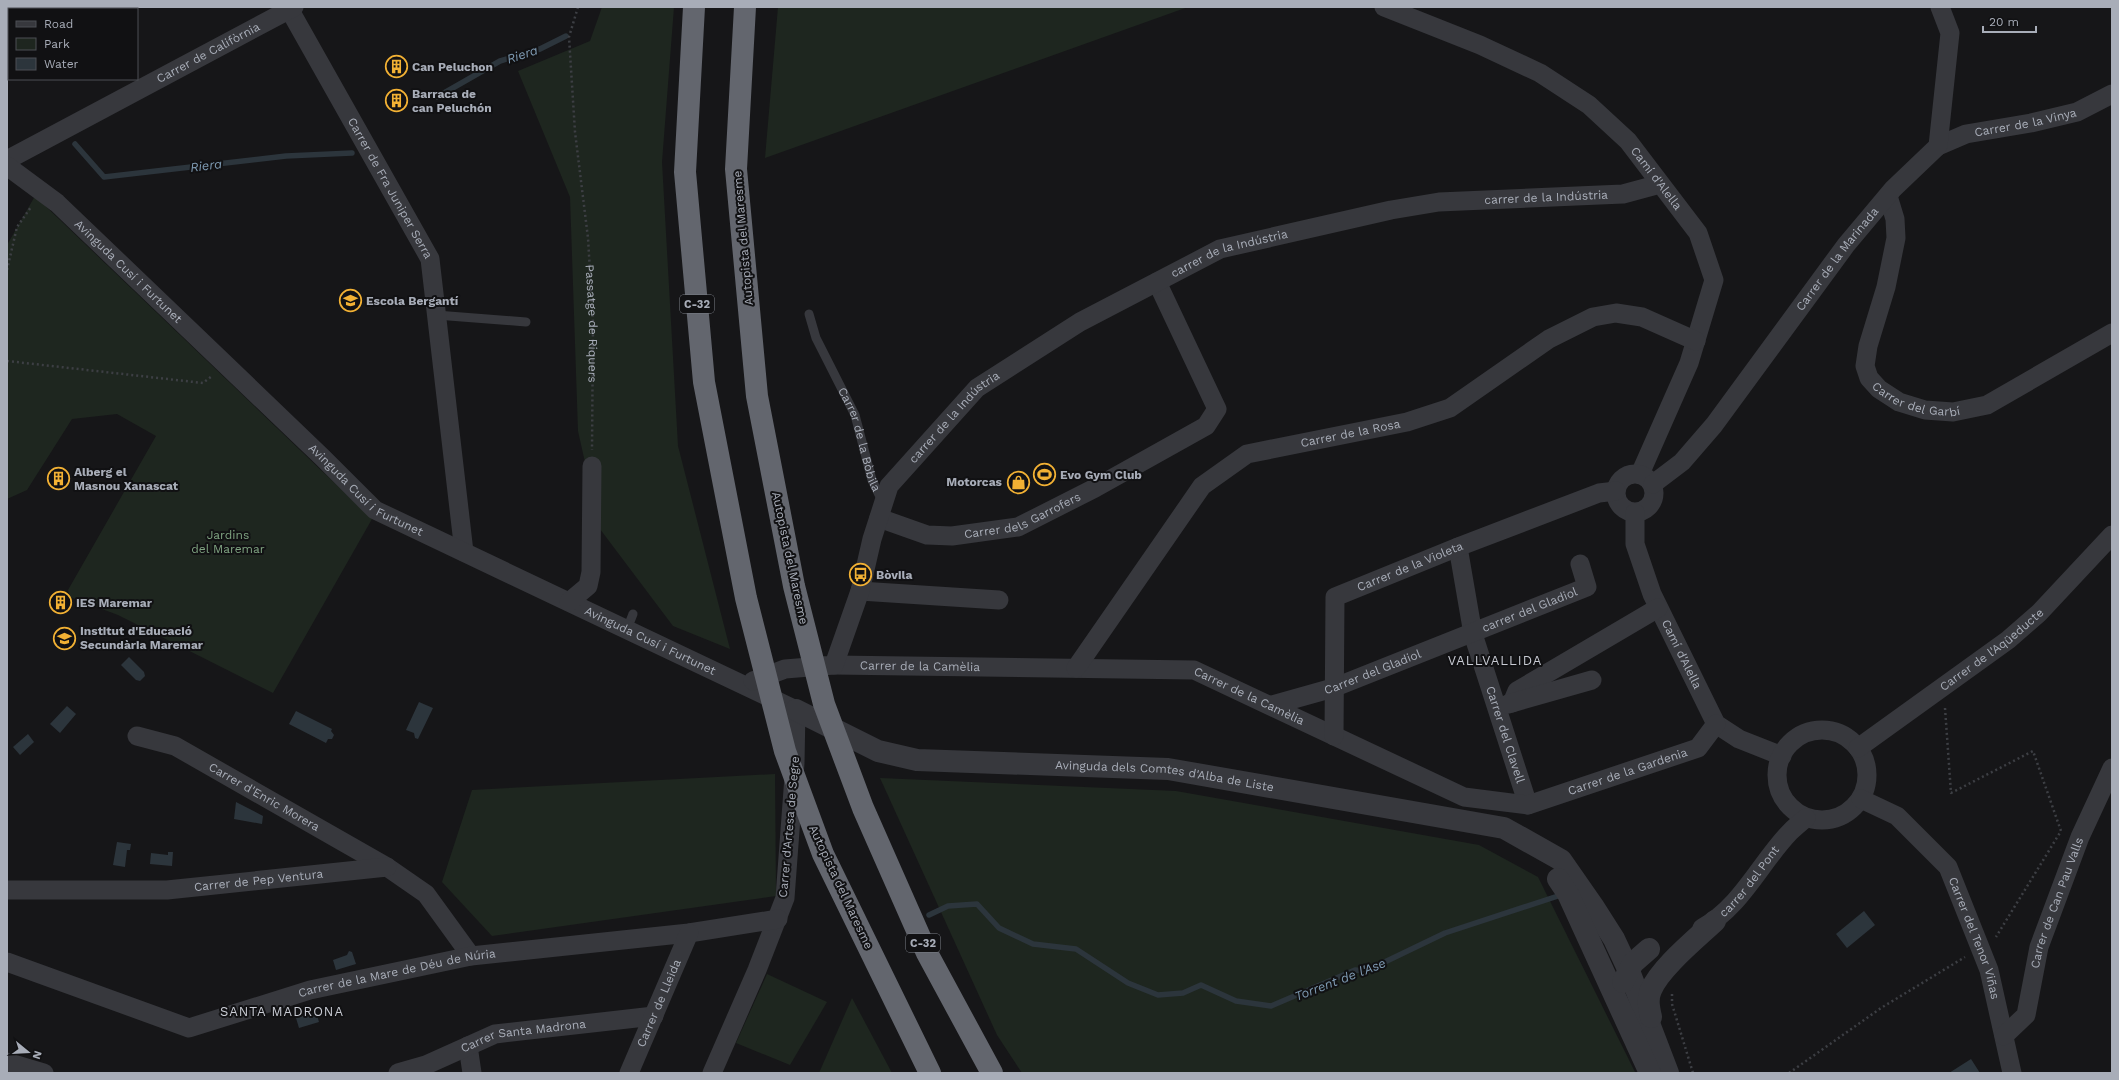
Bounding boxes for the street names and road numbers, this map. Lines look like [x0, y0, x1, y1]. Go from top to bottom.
street label: Carrer de Califòrnia [154, 19, 262, 86]
street label: Carrer de la Vinya [1973, 105, 2078, 139]
street label: Carrer de Fra Juniper Serra [345, 115, 436, 261]
street label: Camí d'Alella [1628, 144, 1685, 213]
street label: Autopista del Maresme [730, 170, 756, 306]
street label: carrer de la Indústria [1484, 188, 1608, 207]
street label: Carrer de la Marinada [1793, 204, 1882, 314]
street label: Avinguda Cusí i Furtunet [72, 217, 185, 326]
street label: carrer de la Indústria [1168, 227, 1289, 280]
street label: Passatge de Riquers [583, 264, 600, 383]
road number: C-32 [680, 295, 714, 313]
street label: carrer de la Indústria [906, 368, 1002, 466]
street label: Carrer del Garbí [1869, 379, 1961, 420]
street label: Carrer de la Bòbila [835, 385, 884, 494]
street label: Carrer de la Rosa [1299, 416, 1402, 450]
street label: Avinguda Cusí i Furtunet [306, 441, 425, 539]
street label: Carrer dels Garrofers [963, 489, 1083, 541]
street label: Autopista del Maresme [769, 490, 811, 626]
street label: Carrer de la Violeta [1355, 539, 1465, 594]
street label: carrer del Gladiol [1480, 584, 1580, 635]
street label: Avinguda Cusí i Furtunet [583, 604, 718, 678]
street label: Carrer de l'Aqüeducte [1937, 606, 2047, 694]
street label: Camí d'Alella [1659, 617, 1705, 691]
street label: Carrer del Gladiol [1323, 647, 1423, 697]
street label: Carrer de la Camèlia [860, 658, 980, 674]
street label: Carrer de la Camèlia [1192, 664, 1307, 728]
street label: Carrer del Clavell [1483, 684, 1528, 785]
street label: Carrer de la Gardenia [1566, 745, 1689, 798]
street label: Carrer d'Artesa de Segre [776, 756, 802, 898]
street label: Avinguda dels Comtes d'Alba de Liste [1055, 758, 1275, 794]
street label: Carrer d'Enric Morera [206, 760, 322, 834]
street label: Autopista del Maresme [806, 823, 876, 951]
street label: Carrer de Can Pau Valls [2028, 835, 2086, 970]
street label: carrer del Pont [1716, 843, 1782, 920]
street label: Carrer de Pep Ventura [193, 867, 324, 894]
street label: Carrer del Tenor Viñas [1946, 875, 2002, 1001]
road number: C-32 [906, 934, 940, 952]
street label: Carrer de la Mare de Déu de Núria [296, 946, 496, 1000]
street label: Carrer de Lleida [634, 957, 684, 1049]
street label: Carrer Santa Madrona [458, 1017, 587, 1056]

